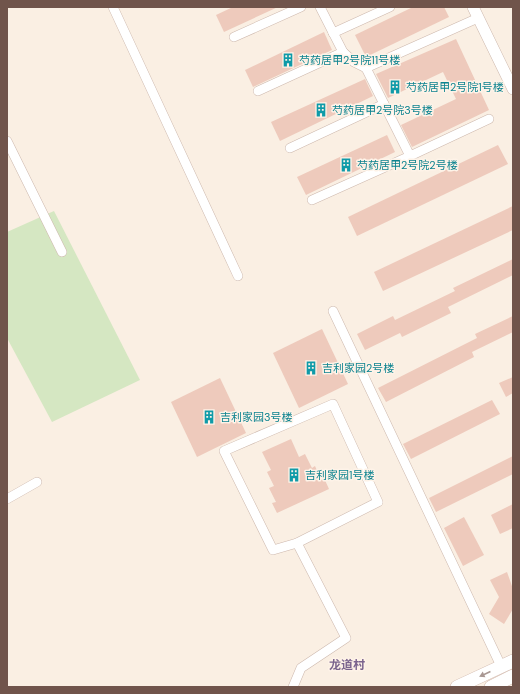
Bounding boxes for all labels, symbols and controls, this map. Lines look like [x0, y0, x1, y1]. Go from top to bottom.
building icon: 芍药居甲2号院11号楼 [280, 52, 296, 68]
place label: 芍药居甲2号院11号楼 [299, 53, 400, 67]
building icon: 芍药居甲2号院1号楼 [387, 79, 403, 95]
place label: 芍药居甲2号院1号楼 [406, 80, 504, 94]
building icon: 芍药居甲2号院3号楼 [313, 102, 329, 118]
place label: 芍药居甲2号院3号楼 [332, 103, 433, 117]
building icon: 芍药居甲2号院2号楼 [338, 157, 354, 173]
place label: 芍药居甲2号院2号楼 [357, 158, 458, 172]
building icon: 吉利家园2号楼 [303, 360, 319, 376]
place label: 吉利家园2号楼 [322, 361, 394, 375]
building icon: 吉利家园3号楼 [201, 409, 217, 425]
place label: 吉利家园3号楼 [220, 410, 293, 424]
building icon: 吉利家园1号楼 [286, 467, 302, 483]
place label: 吉利家园1号楼 [305, 468, 374, 482]
district label: 龙道村 [329, 657, 365, 673]
one-way arrow [479, 671, 491, 677]

